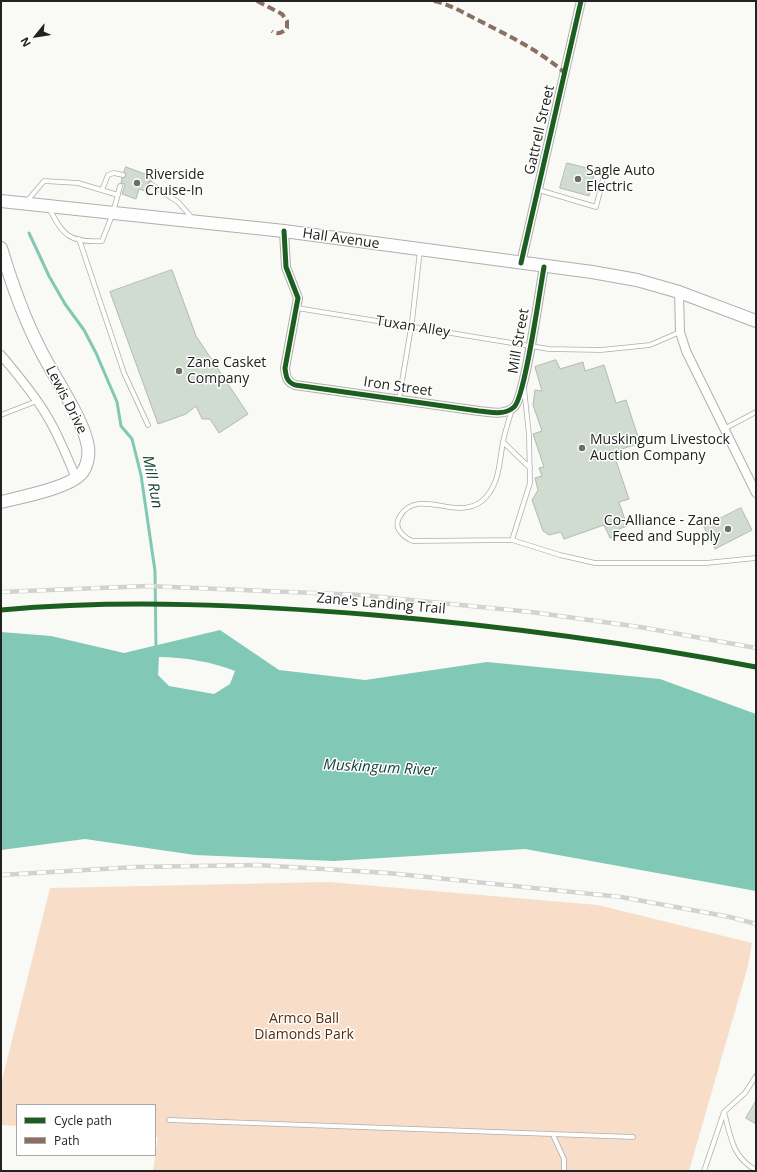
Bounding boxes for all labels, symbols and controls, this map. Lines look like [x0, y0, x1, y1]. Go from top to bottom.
north arrow [16, 16, 56, 56]
text: N [16, 35, 34, 50]
street label: Gattrell Street [522, 84, 558, 176]
place label: Sagle Auto Electric [586, 163, 655, 196]
place label: Riverside Cruise-In [145, 167, 204, 200]
marker: Sagle Auto Electric [573, 174, 583, 184]
marker: Riverside Cruise-In [132, 178, 142, 188]
street label: Hall Avenue [301, 225, 381, 253]
street label: Mill Street [505, 307, 533, 375]
street label: Tuxan Alley [375, 313, 451, 341]
place label: Zane Casket Company [187, 355, 266, 388]
street label: Lewis Drive [42, 363, 90, 437]
marker: Zane Casket Company [174, 366, 184, 376]
street label: Iron Street [362, 374, 434, 400]
place label: Muskingum Livestock Auction Company [590, 432, 730, 464]
marker: Muskingum Livestock Auction Company [577, 443, 587, 453]
water label: Mill Run [138, 454, 166, 510]
place label: Co-Alliance - Zane Feed and Supply [604, 513, 720, 546]
marker: Co-Alliance - Zane Feed and Supply [723, 524, 733, 534]
street label: Zane's Landing Trail [316, 590, 446, 618]
water label: Muskingum River [323, 756, 437, 780]
park label: Armco Ball Diamonds Park [254, 1011, 354, 1044]
legend [16, 1104, 156, 1156]
text: Cycle path [54, 1112, 112, 1129]
text: Path [54, 1132, 80, 1149]

